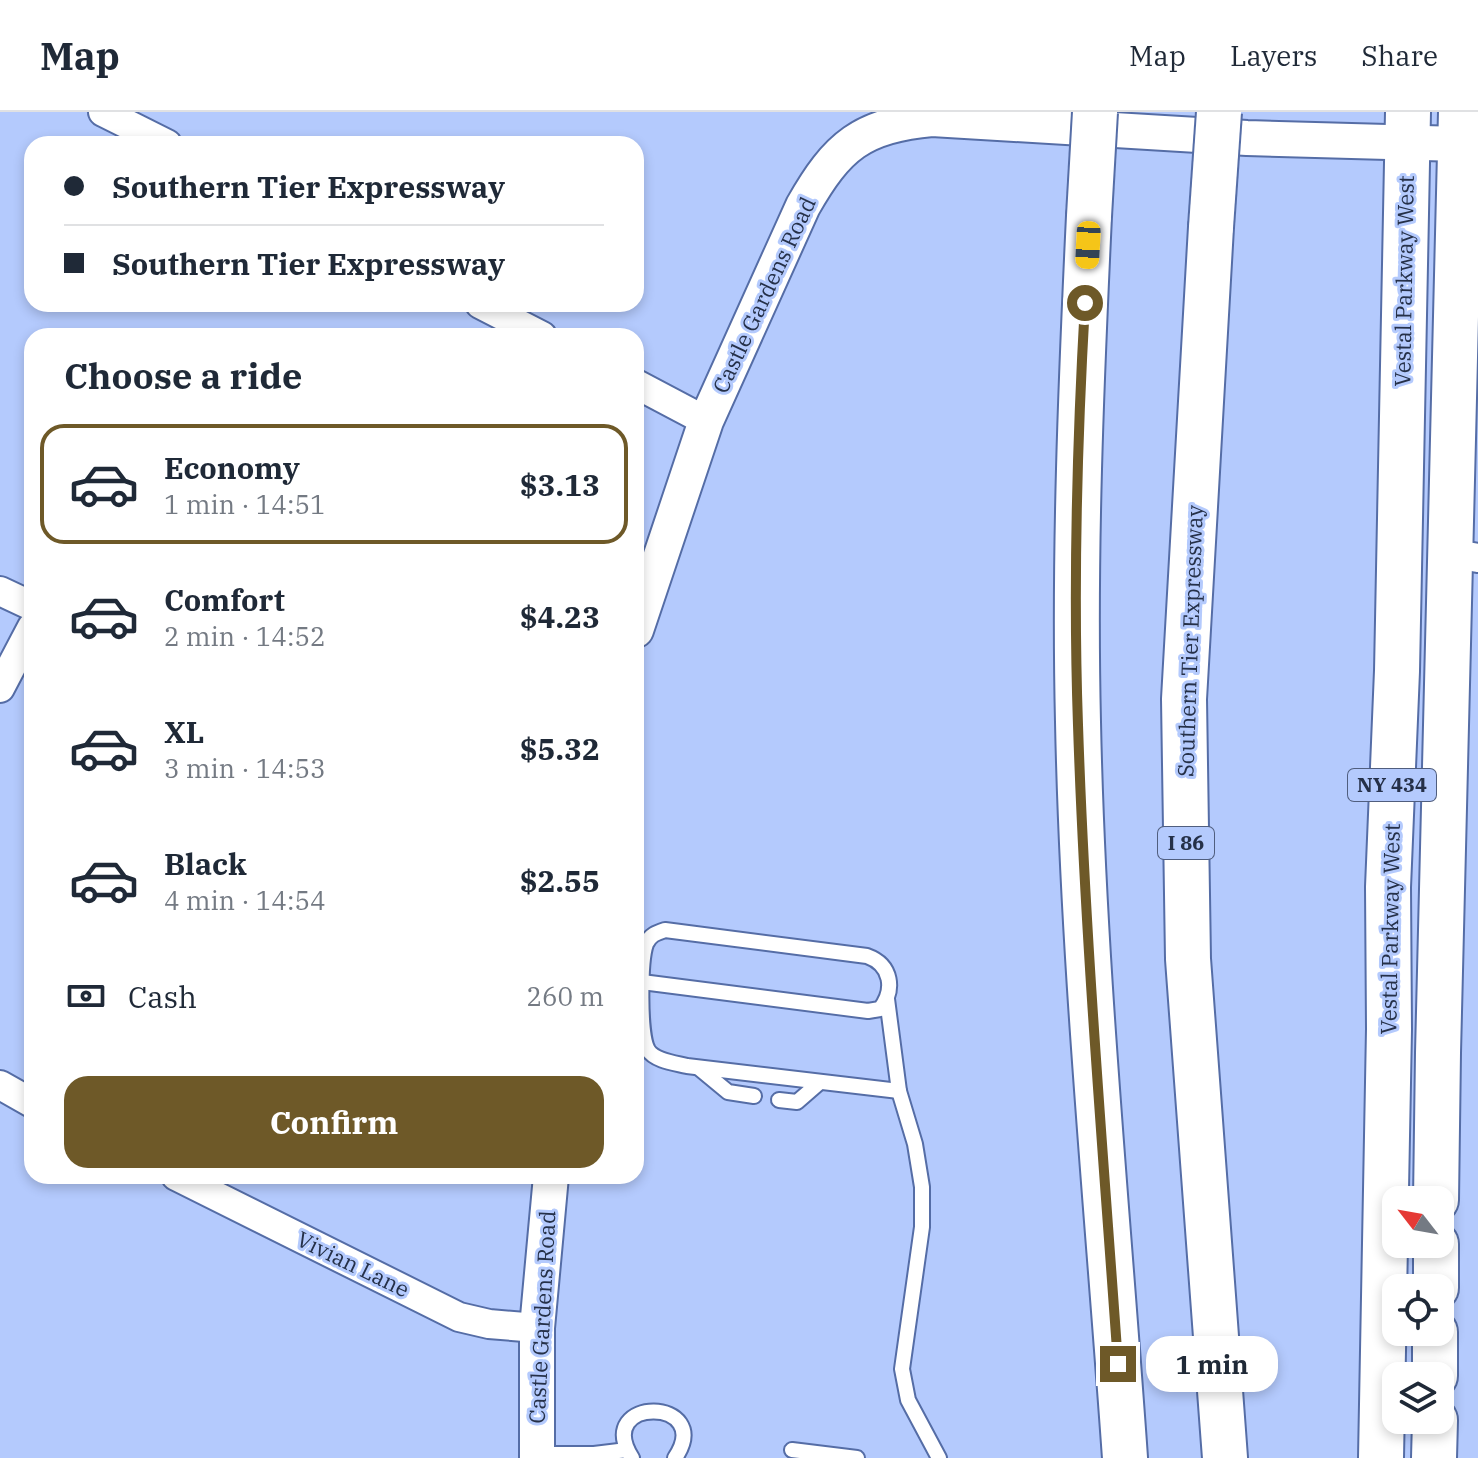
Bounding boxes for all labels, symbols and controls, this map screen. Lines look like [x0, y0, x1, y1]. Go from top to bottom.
text: Map [40, 31, 120, 80]
text: Map [1129, 37, 1186, 74]
text: Layers [1230, 37, 1317, 74]
text: Share [1361, 37, 1438, 74]
text: Southern Tier Expressway [112, 167, 505, 206]
street label: Vestal Parkway West [1387, 175, 1420, 387]
street label: Castle Gardens Road [705, 192, 822, 398]
car [1075, 220, 1101, 270]
text: Southern Tier Expressway [112, 244, 505, 283]
route start [1067, 285, 1103, 321]
text: Choose a ride [64, 352, 303, 399]
icon: car [68, 448, 140, 520]
text: Economy [164, 448, 300, 487]
text: $3.13 [520, 465, 600, 504]
text: 1 min · 14:51 [164, 487, 326, 521]
street label: Southern Tier Expressway [1170, 504, 1209, 778]
icon: car [68, 580, 140, 652]
text: Comfort [164, 580, 285, 619]
text: $4.23 [520, 597, 600, 636]
text: 2 min · 14:52 [164, 619, 326, 653]
icon: car [68, 712, 140, 784]
text: XL [164, 712, 204, 751]
text: $5.32 [520, 729, 600, 768]
text: 3 min · 14:53 [164, 751, 326, 785]
road number: NY 434 [1348, 769, 1436, 801]
street label: Vestal Parkway West [1373, 823, 1406, 1035]
road number: I 86 [1158, 827, 1214, 859]
icon: car [68, 844, 140, 916]
text: Black [164, 844, 247, 883]
text: $2.55 [520, 861, 600, 900]
text: 4 min · 14:54 [164, 883, 326, 917]
icon: cash [64, 974, 108, 1018]
text: Cash [128, 977, 197, 1016]
text: 260 m [526, 979, 604, 1013]
button: Confirm [64, 1076, 604, 1168]
north arrow [1382, 1186, 1454, 1258]
map controls [1382, 1186, 1454, 1434]
street label: Castle Gardens Road [521, 1210, 562, 1424]
street label: Vivian Lane [292, 1224, 414, 1303]
button: locate [1382, 1274, 1454, 1346]
callout: 1 min [1146, 1336, 1278, 1392]
route end [1100, 1346, 1136, 1382]
text: 1 min [1176, 1347, 1248, 1381]
button: layers [1382, 1362, 1454, 1434]

